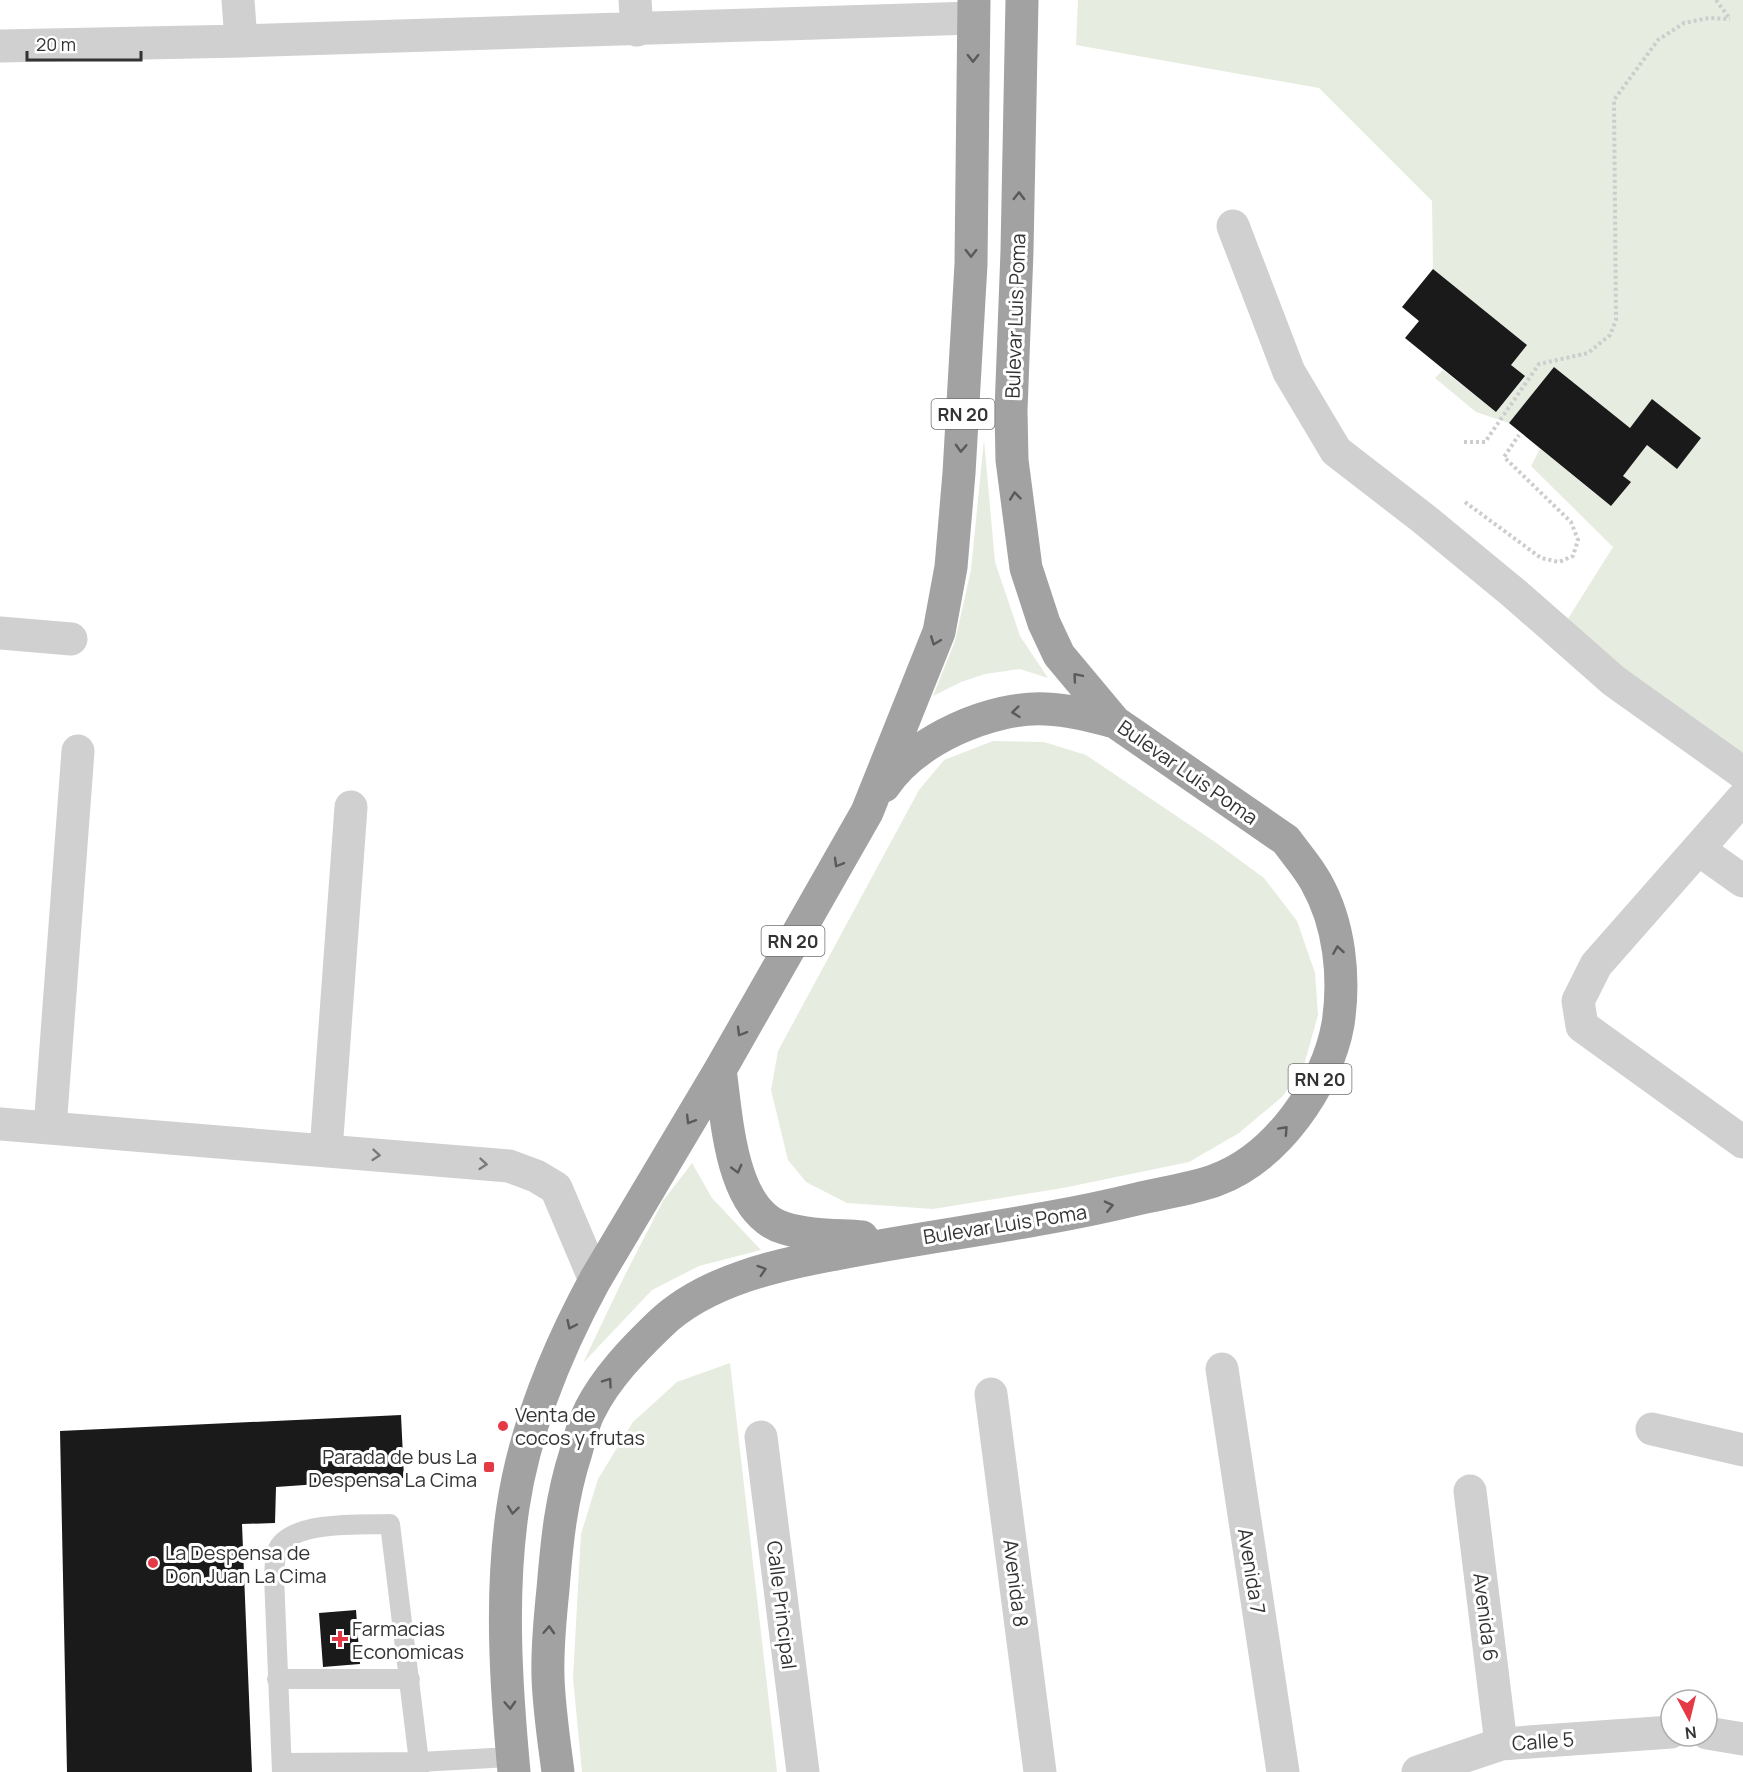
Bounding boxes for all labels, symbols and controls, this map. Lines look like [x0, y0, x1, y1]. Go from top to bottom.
scale bar [27, 24, 141, 62]
text: 20 m [36, 32, 76, 56]
one-way arrow [967, 54, 979, 63]
one-way arrow [1012, 192, 1025, 201]
street label: Bulevar Luis Poma [999, 233, 1031, 399]
one-way arrow [965, 249, 977, 258]
road number: RN 20 [932, 399, 994, 429]
one-way arrow [954, 444, 967, 453]
one-way arrow [1009, 492, 1022, 501]
one-way arrow [930, 635, 942, 646]
one-way arrow [1074, 673, 1085, 684]
one-way arrow [1011, 705, 1020, 717]
street label: Bulevar Luis Poma [1113, 714, 1263, 830]
one-way arrow [834, 857, 845, 867]
road number: RN 20 [762, 926, 824, 956]
one-way arrow [1332, 946, 1344, 955]
one-way arrow [737, 1026, 749, 1036]
road number: RN 20 [1288, 1064, 1352, 1094]
one-way arrow [685, 1114, 697, 1124]
one-way arrow [1276, 1126, 1287, 1137]
one-way arrow [371, 1148, 380, 1161]
one-way arrow [479, 1157, 488, 1170]
one-way arrow [730, 1163, 742, 1174]
street label: Bulevar Luis Poma [921, 1198, 1089, 1250]
one-way arrow [1104, 1200, 1114, 1213]
one-way arrow [756, 1265, 767, 1277]
one-way arrow [566, 1319, 578, 1330]
one-way arrow [601, 1378, 612, 1389]
place label: Venta de cocos y frutas [515, 1401, 645, 1451]
marker: Venta de cocos y frutas [496, 1419, 510, 1433]
place label: Parada de bus La Despensa La Cima [308, 1443, 477, 1493]
marker: Parada de bus La Despensa La Cima [482, 1460, 496, 1474]
one-way arrow [507, 1506, 520, 1515]
street label: Avenida 7 [1232, 1526, 1272, 1616]
street label: Avenida 8 [997, 1538, 1035, 1628]
place label: La Despensa de Don Juan La Cima [165, 1539, 327, 1589]
street label: Calle Principal [761, 1539, 803, 1671]
marker: La Despensa de Don Juan La Cima [146, 1556, 160, 1570]
street label: Avenida 6 [1467, 1571, 1505, 1663]
place label: Farmacias Economicas [352, 1615, 464, 1665]
one-way arrow [543, 1625, 556, 1634]
marker: Farmacias Economicas [333, 1632, 347, 1646]
north arrow [1659, 1688, 1719, 1748]
one-way arrow [503, 1701, 516, 1710]
text: N [1684, 1721, 1698, 1745]
street label: Calle 5 [1511, 1725, 1575, 1757]

